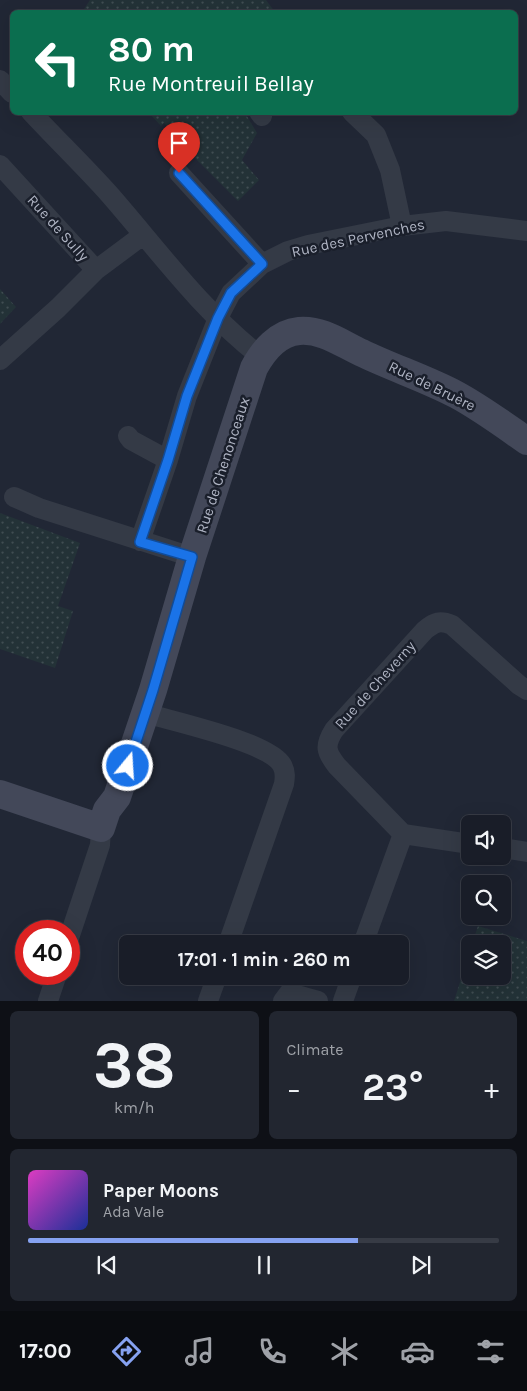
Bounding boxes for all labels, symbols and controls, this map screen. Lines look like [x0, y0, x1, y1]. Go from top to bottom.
text: 80 m [108, 29, 195, 70]
icon: left [25, 30, 90, 95]
text: Rue Montreuil Bellay [108, 71, 314, 97]
pin [158, 122, 200, 173]
icon: arrive [165, 129, 193, 157]
street label: Rue de Sully [23, 191, 93, 265]
street label: Rue des Pervenches [290, 215, 426, 261]
street label: Rue de Bruère [386, 357, 478, 415]
street label: Rue de Chenonceaux [192, 394, 254, 535]
street label: Rue de Cheverny [331, 637, 419, 733]
position arrow [101, 739, 153, 791]
map controls [461, 815, 511, 985]
button: sound [461, 815, 511, 865]
button: search [461, 875, 511, 925]
speed limit sign: 40 [15, 920, 80, 985]
button: layers [461, 935, 511, 985]
text: 17:01 · 1 min · 260 m [177, 949, 351, 971]
text: 38 [93, 1027, 175, 1103]
text: Climate [287, 1040, 344, 1059]
text: 23° [362, 1065, 423, 1110]
text: − [287, 1072, 301, 1105]
text: + [484, 1072, 499, 1105]
text: km/h [114, 1098, 155, 1117]
text: Paper Moons [103, 1180, 219, 1202]
text: Ada Vale [103, 1202, 164, 1221]
icon: previous [93, 1251, 121, 1279]
icon: pause [250, 1251, 278, 1279]
icon: next [407, 1251, 435, 1279]
icon: directions [109, 1334, 144, 1369]
icon: music [182, 1334, 217, 1369]
icon: phone [255, 1334, 290, 1369]
icon: climate [327, 1334, 362, 1369]
icon: car [400, 1334, 435, 1369]
icon: filters [473, 1334, 508, 1369]
text: 17:00 [19, 1338, 71, 1364]

